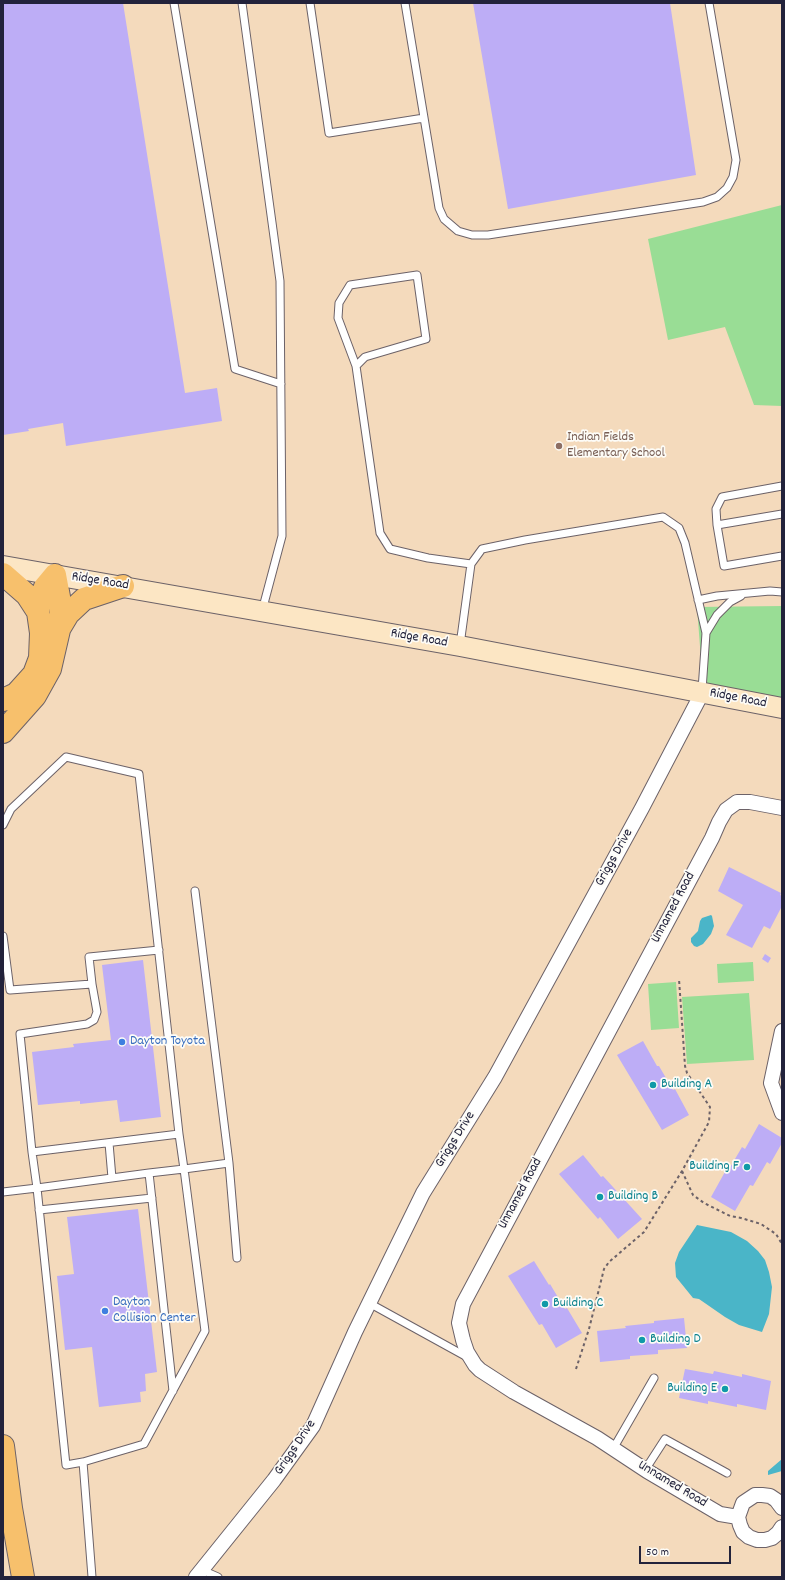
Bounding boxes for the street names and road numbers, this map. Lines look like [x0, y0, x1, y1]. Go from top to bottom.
street label: Ridge Road [70, 569, 130, 595]
street label: Ridge Road [389, 626, 449, 652]
street label: Ridge Road [708, 685, 768, 713]
street label: Griggs Drive [592, 826, 638, 890]
street label: Unnamed Road [648, 870, 700, 946]
street label: Griggs Drive [432, 1109, 480, 1171]
street label: Unnamed Road [495, 1156, 547, 1232]
street label: Griggs Drive [271, 1417, 321, 1479]
street label: Unnamed Road [634, 1458, 710, 1512]

